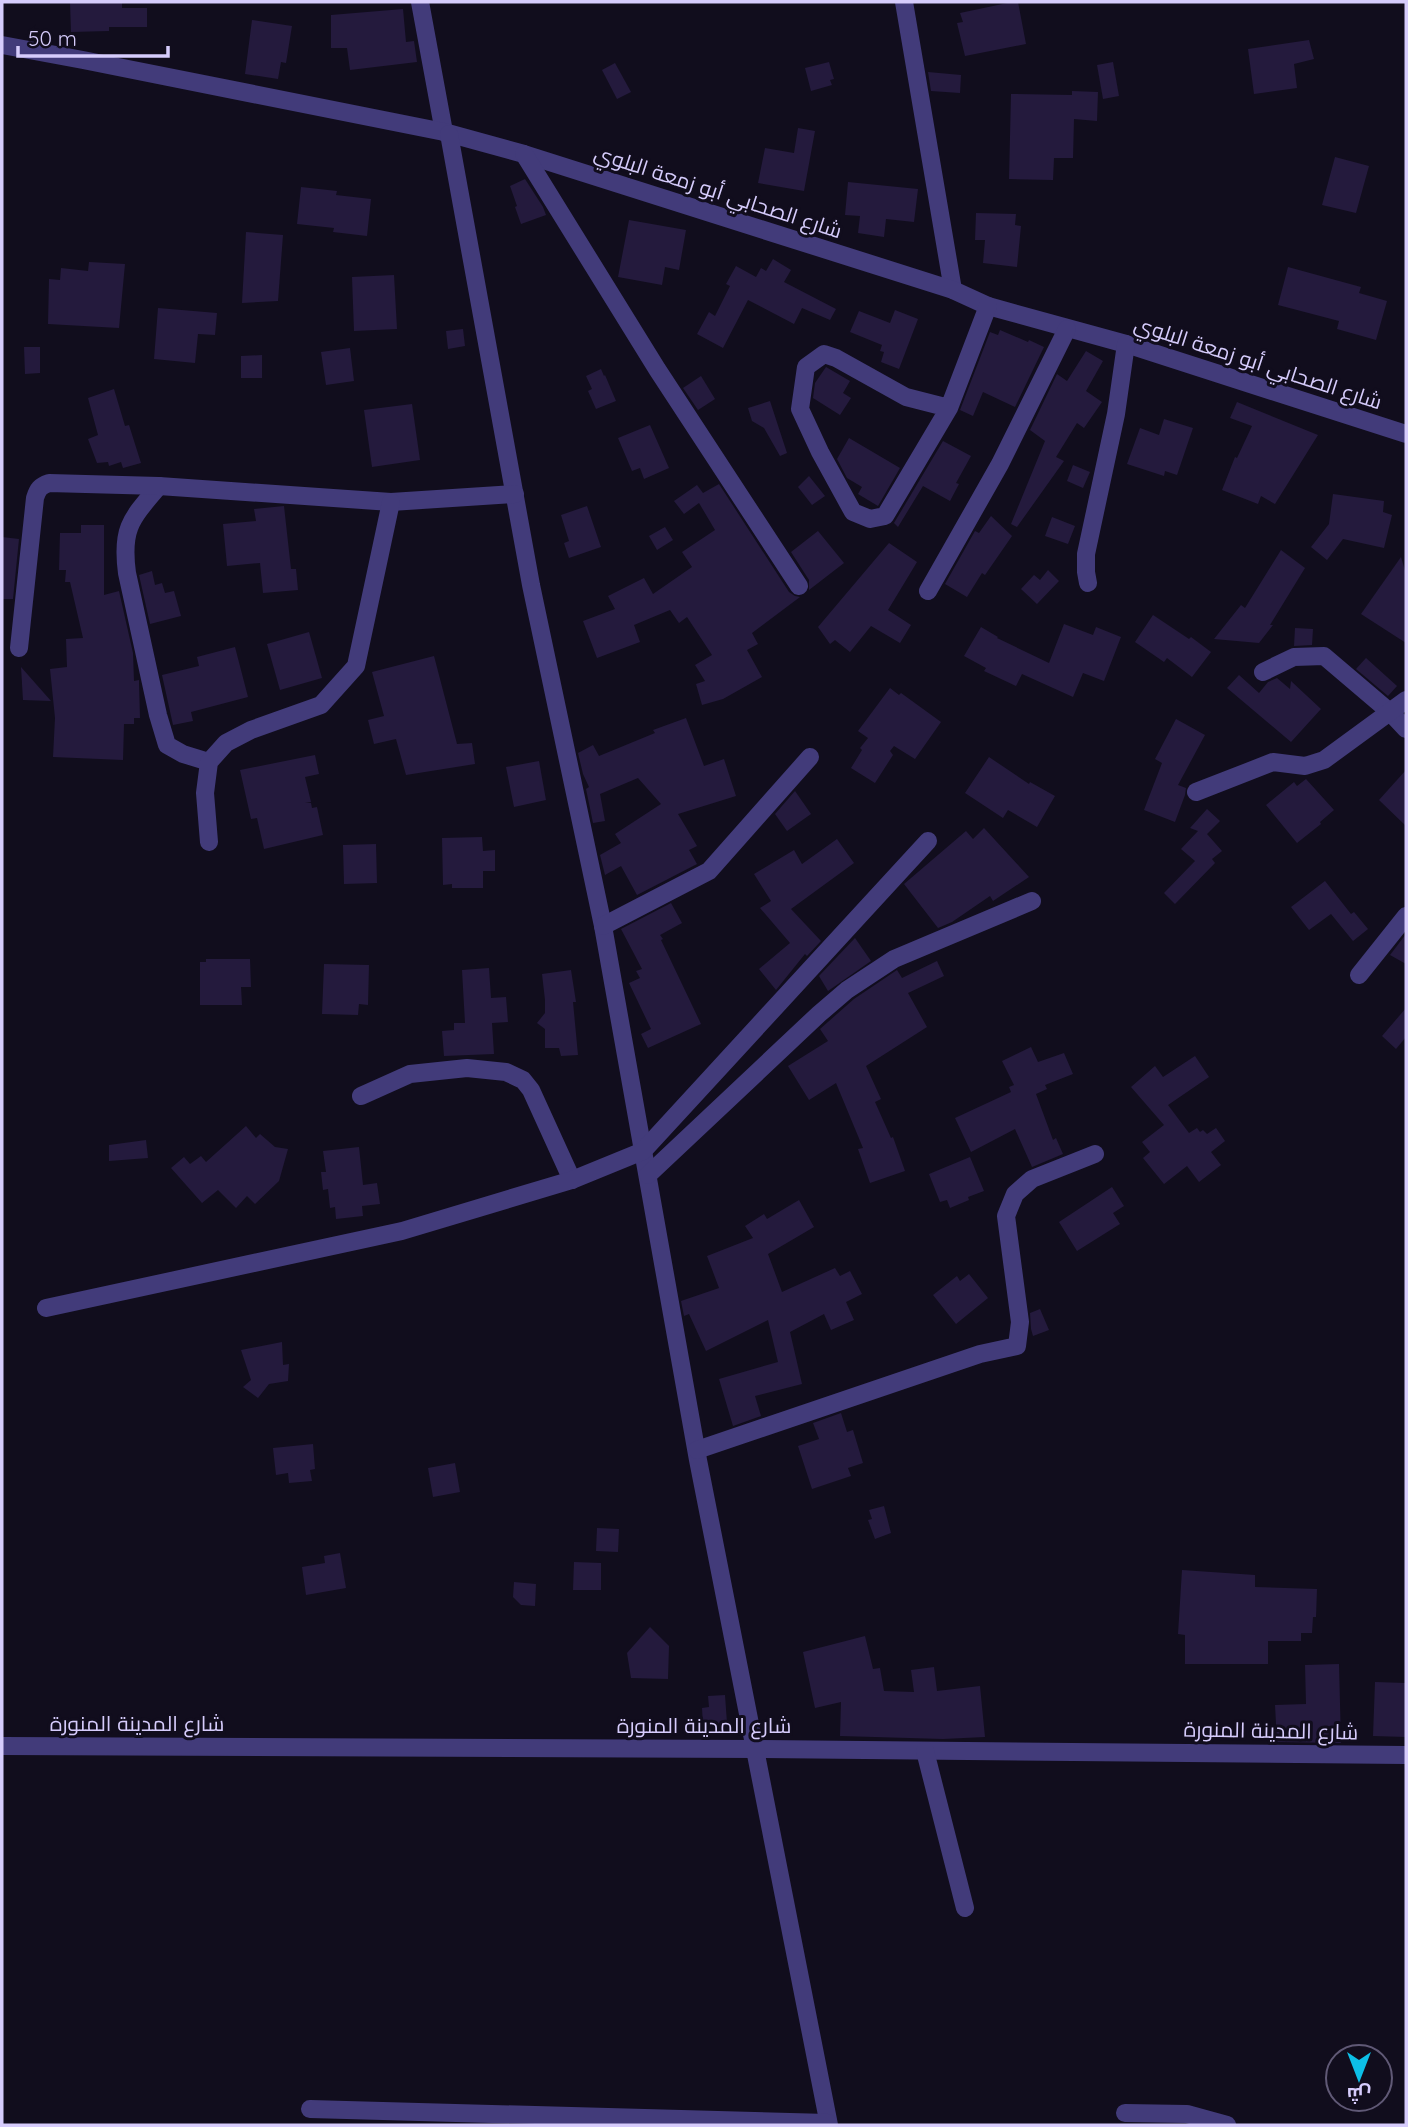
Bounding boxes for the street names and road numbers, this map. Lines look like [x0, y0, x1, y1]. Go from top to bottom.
street label: شارع الصحابي أبو زمعة البلوي [590, 139, 845, 247]
street label: شارع الصحابي أبو زمعة البلوي [1130, 310, 1385, 418]
street label: شارع المدينة المنورة [50, 1710, 224, 1738]
street label: شارع المدينة المنورة [617, 1712, 791, 1740]
street label: شارع المدينة المنورة [1183, 1715, 1359, 1747]

